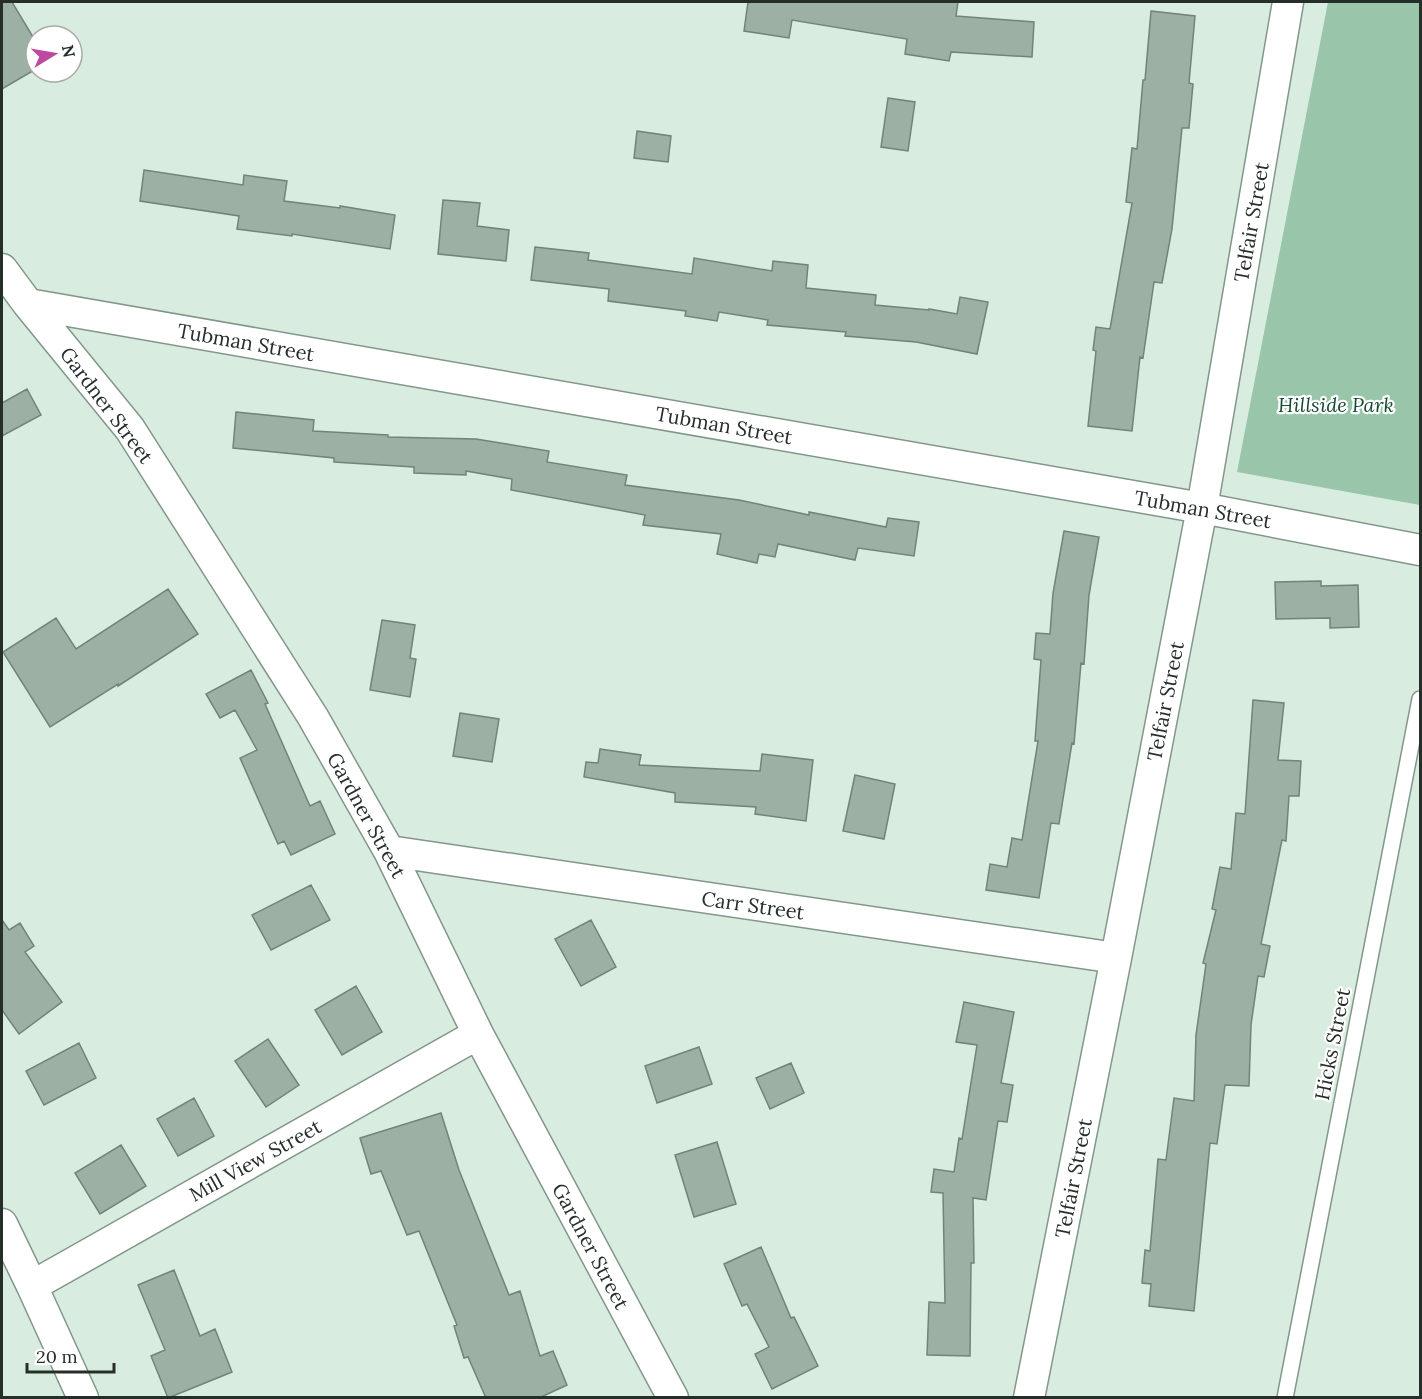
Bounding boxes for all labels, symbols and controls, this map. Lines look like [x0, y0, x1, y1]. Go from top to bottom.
north arrow [24, 24, 84, 84]
text: N [58, 43, 80, 59]
street label: Telfair Street [1228, 160, 1274, 284]
street label: Tubman Street [176, 318, 317, 366]
street label: Gardner Street [55, 342, 159, 468]
park label: Hillside Park [1278, 392, 1394, 417]
street label: Tubman Street [654, 401, 795, 449]
street label: Tubman Street [1133, 485, 1274, 533]
street label: Telfair Street [1141, 639, 1189, 763]
street label: Gardner Street [322, 748, 412, 882]
street label: Carr Street [700, 885, 806, 925]
street label: Hicks Street [1309, 986, 1355, 1102]
street label: Mill View Street [185, 1113, 326, 1207]
street label: Telfair Street [1049, 1116, 1097, 1240]
street label: Gardner Street [547, 1178, 635, 1314]
scale bar [27, 1336, 114, 1374]
text: 20 m [36, 1345, 78, 1368]

